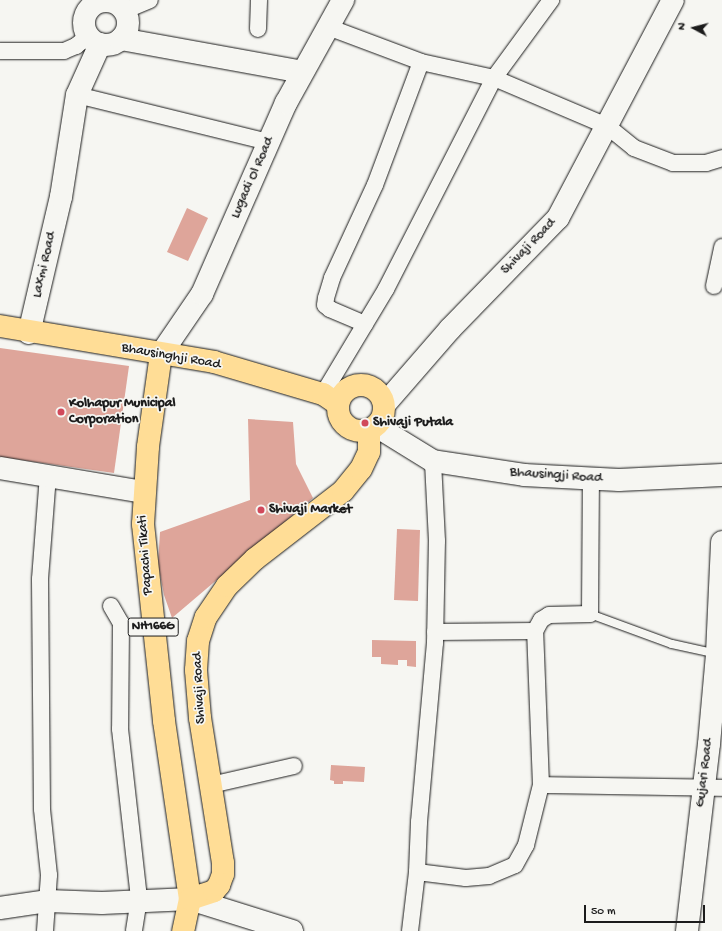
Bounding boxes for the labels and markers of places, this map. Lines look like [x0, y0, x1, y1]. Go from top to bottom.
place label: Kolhapur Municipal Corporation [69, 396, 176, 428]
marker: Kolhapur Municipal Corporation [56, 407, 66, 417]
place label: Shivaji Putala [373, 415, 453, 431]
marker: Shivaji Putala [360, 418, 370, 428]
place label: Shivaji Market [269, 502, 352, 518]
marker: Shivaji Market [256, 505, 266, 515]

